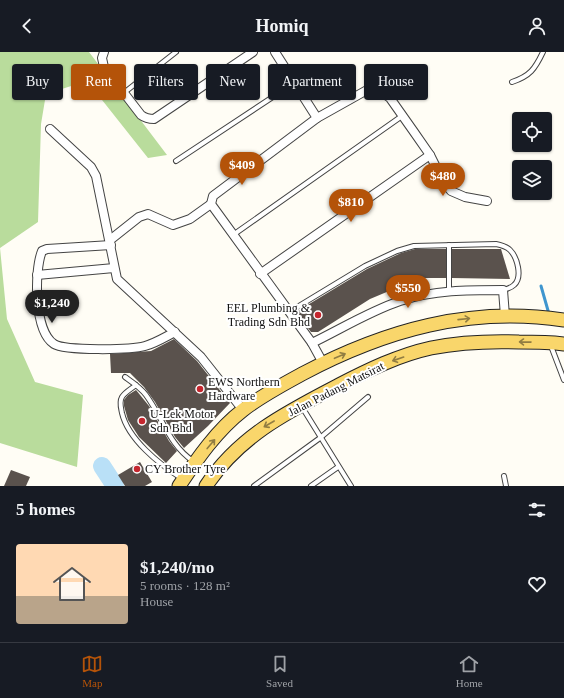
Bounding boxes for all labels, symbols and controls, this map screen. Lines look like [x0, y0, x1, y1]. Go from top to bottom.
icon: back [16, 15, 38, 37]
icon: person [526, 15, 548, 37]
text: Homiq [255, 16, 309, 36]
chip: Buy [12, 64, 63, 100]
chip: Rent [71, 64, 126, 100]
chip: Filters [134, 64, 198, 100]
chip: New [206, 64, 260, 100]
chip: Apartment [268, 64, 356, 100]
chip: House [364, 64, 428, 100]
map controls [512, 112, 552, 200]
button: locate [512, 112, 552, 152]
pin: $409 [218, 152, 266, 186]
text: $409 [229, 157, 255, 172]
button: layers [512, 160, 552, 200]
pin: $480 [419, 163, 467, 197]
text: $480 [430, 168, 456, 183]
pin: $810 [327, 189, 375, 223]
text: $810 [338, 194, 364, 209]
pin: $550 [384, 275, 432, 309]
text: $550 [395, 280, 421, 295]
pin: $1,240 [19, 290, 85, 324]
text: $1,240 [34, 295, 70, 310]
place label: EEL Plumbing & Trading Sdn Bhd [226, 301, 311, 329]
marker: EEL Plumbing & Trading Sdn Bhd [313, 310, 323, 320]
one-way arrow [457, 315, 470, 323]
one-way arrow [519, 338, 532, 346]
one-way arrow [333, 351, 345, 359]
one-way arrow [392, 356, 404, 364]
street label: Jalan Padang Matsirat [286, 358, 387, 419]
place label: EWS Northern Hardware [208, 375, 280, 403]
marker: EWS Northern Hardware [195, 384, 205, 394]
place label: U-Lek Motor Sdn Bhd [150, 407, 214, 435]
marker: U-Lek Motor Sdn Bhd [137, 416, 147, 426]
one-way arrow [263, 420, 275, 428]
one-way arrow [206, 438, 215, 449]
place label: CY Brother Tyre [145, 462, 225, 476]
marker: CY Brother Tyre [132, 464, 142, 474]
icon: filters [526, 499, 548, 521]
text: 5 homes [16, 500, 75, 519]
text: $1,240/mo [140, 558, 214, 577]
icon: home [48, 560, 96, 608]
icon: heart [526, 573, 548, 595]
text: 5 rooms · 128 m² [140, 578, 230, 593]
text: House [140, 594, 173, 609]
tab: Map [81, 653, 103, 689]
tab: Saved [266, 653, 293, 689]
tab: Home [456, 653, 483, 689]

